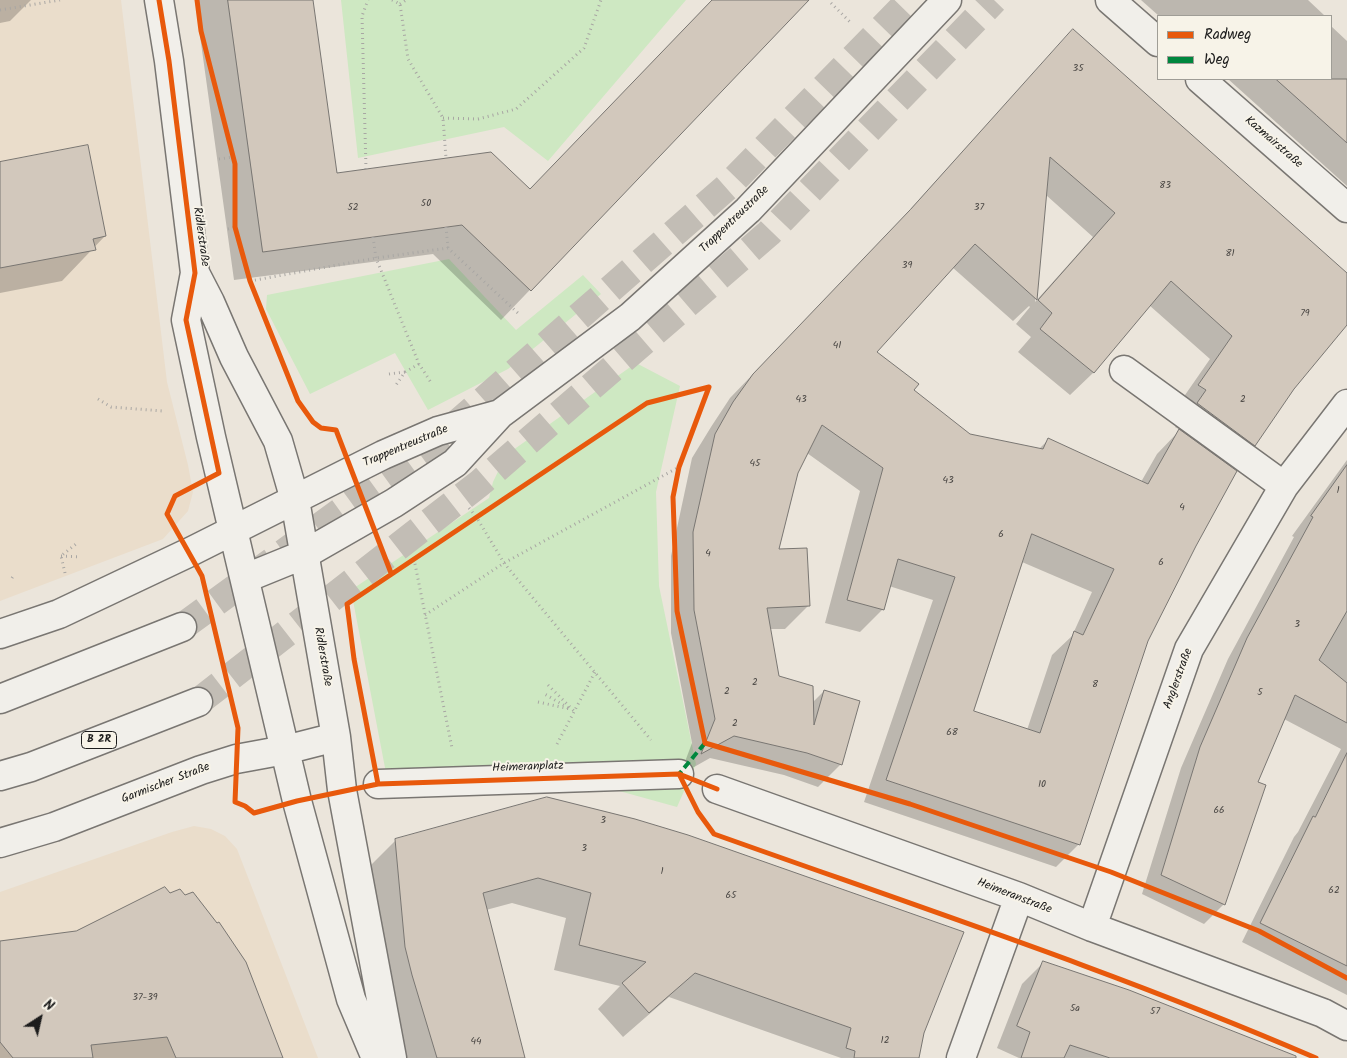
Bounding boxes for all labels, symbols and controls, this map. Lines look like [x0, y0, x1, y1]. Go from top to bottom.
legend [1157, 15, 1332, 80]
text: Radweg [1204, 23, 1251, 47]
text: Weg [1204, 48, 1230, 72]
house number: 35 [1072, 63, 1084, 75]
street label: Kazmairstraße [1241, 114, 1305, 172]
house number: 83 [1159, 180, 1171, 192]
street label: Trappentreustraße [697, 183, 773, 257]
house number: 50 [421, 198, 431, 210]
house number: 52 [347, 202, 359, 214]
house number: 37 [974, 202, 984, 214]
street label: Ridlerstraße [189, 206, 211, 268]
house number: 81 [1225, 248, 1235, 260]
house number: 39 [902, 260, 912, 272]
house number: 79 [1300, 308, 1310, 320]
house number: 41 [833, 340, 841, 352]
house number: 43 [795, 394, 807, 406]
house number: 2 [1240, 394, 1246, 406]
street label: Trappentreustraße [361, 423, 451, 471]
house number: 45 [750, 458, 760, 470]
house number: 43 [942, 475, 954, 487]
house number: 1 [1336, 485, 1340, 497]
house number: 4 [1179, 502, 1185, 514]
house number: 6 [998, 529, 1004, 541]
house number: 4 [705, 548, 711, 560]
house number: 6 [1158, 557, 1164, 569]
house number: 3 [1294, 619, 1300, 631]
street label: Ridlerstraße [310, 626, 334, 688]
street label: Anglerstraße [1161, 647, 1197, 711]
house number: 2 [752, 677, 758, 689]
house number: 8 [1092, 679, 1098, 691]
house number: 2 [724, 686, 730, 698]
house number: 5 [1257, 687, 1263, 699]
house number: 2 [732, 718, 738, 730]
house number: 68 [946, 727, 958, 739]
road number: B 2R [82, 732, 116, 748]
street label: Heimeranplatz [492, 760, 564, 776]
street label: Garmischer Straße [120, 761, 212, 807]
house number: 10 [1038, 779, 1046, 791]
house number: 66 [1213, 805, 1225, 817]
house number: 3 [600, 815, 606, 827]
house number: 3 [581, 843, 587, 855]
house number: 1 [660, 866, 664, 878]
street label: Heimeranstraße [975, 876, 1053, 918]
house number: 62 [1328, 885, 1340, 897]
house number: 65 [726, 890, 736, 902]
house number: 37-39 [132, 992, 158, 1004]
north arrow [15, 993, 65, 1043]
text: N [39, 994, 59, 1017]
house number: 5a [1070, 1003, 1080, 1015]
house number: 57 [1150, 1006, 1160, 1018]
house number: 12 [881, 1035, 889, 1047]
house number: 44 [470, 1036, 482, 1048]

